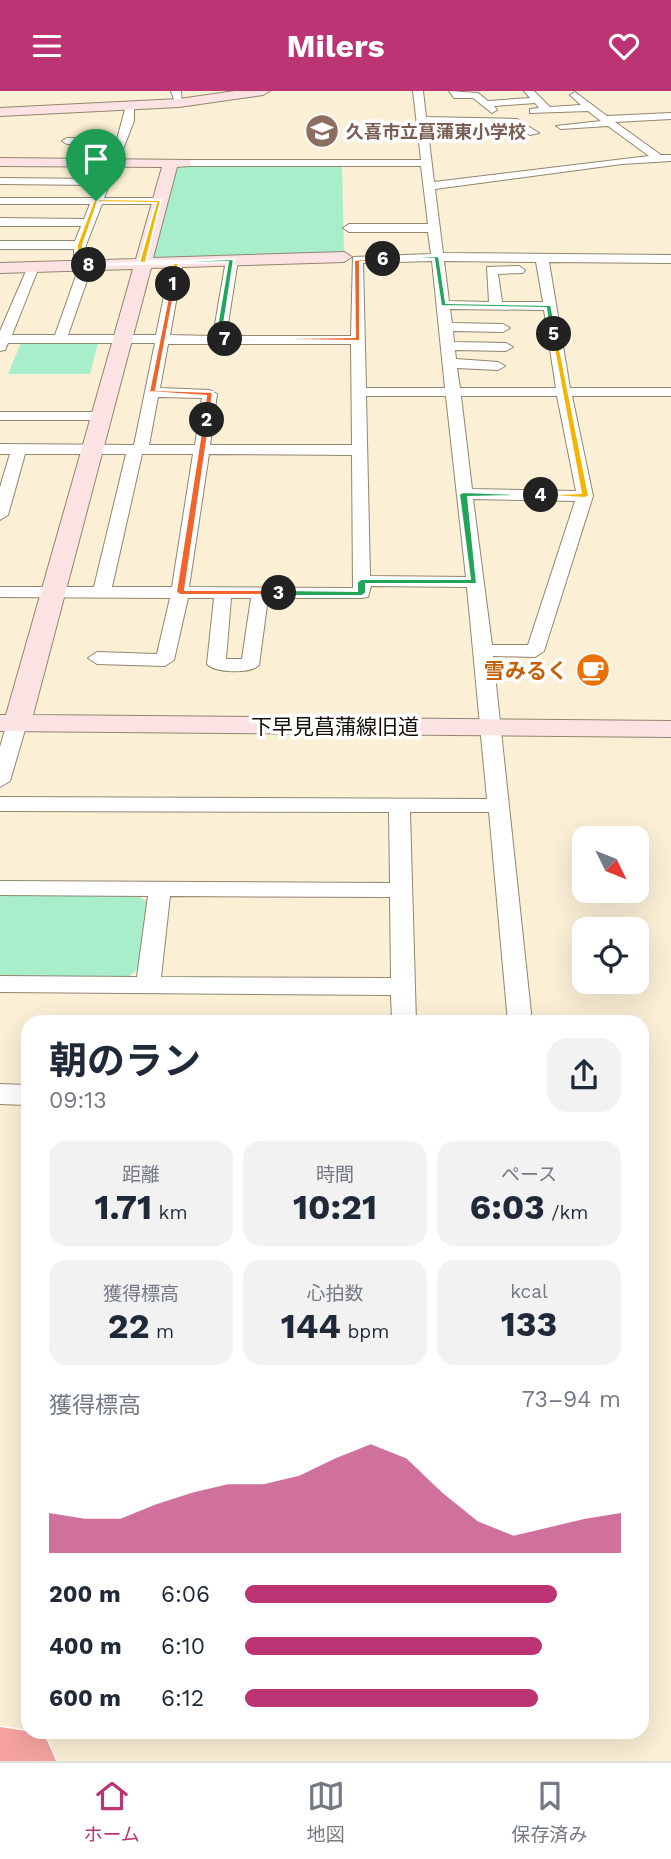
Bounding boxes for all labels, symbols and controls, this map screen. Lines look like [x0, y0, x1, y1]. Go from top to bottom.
icon: menu [28, 27, 66, 65]
text: Milers [287, 27, 384, 65]
icon: heart [605, 27, 643, 65]
school or university icon: 久喜市立菖蒲東小学校 [303, 112, 341, 150]
place label: 久喜市立菖蒲東小学校 [346, 121, 526, 142]
pin [66, 129, 126, 201]
icon: arrive [77, 140, 115, 178]
pin: 6 [366, 241, 400, 277]
pin: 8 [72, 247, 106, 283]
text: 6 [377, 247, 388, 270]
text: 8 [83, 253, 94, 276]
pin: 1 [156, 267, 190, 301]
text: 1 [168, 272, 177, 295]
pin: 5 [536, 317, 572, 351]
pin: 7 [208, 321, 243, 357]
text: 5 [548, 322, 559, 345]
text: 7 [219, 327, 230, 350]
pin: 2 [190, 403, 224, 437]
text: 2 [201, 408, 212, 431]
pin: 4 [524, 477, 558, 513]
text: 4 [534, 483, 547, 506]
pin: 3 [262, 575, 296, 611]
text: 3 [273, 581, 284, 604]
cafe icon: 雪みるく [574, 651, 612, 689]
place label: 雪みるく [484, 658, 568, 683]
street label: 下早見菖蒲線旧道 [251, 714, 419, 739]
north arrow [572, 826, 649, 903]
map controls [572, 826, 649, 994]
button: locate [572, 917, 649, 994]
button: share [547, 1038, 621, 1112]
text: 朝のラン [49, 1039, 201, 1083]
text: 09:13 [49, 1087, 107, 1114]
text: 距離 [122, 1163, 160, 1186]
text: 時間 [316, 1163, 354, 1186]
text: ペース [501, 1163, 557, 1186]
text: 1.71 [94, 1186, 152, 1228]
text: 10:21 [293, 1186, 377, 1228]
text: 6:03 [470, 1186, 545, 1228]
text: km [152, 1201, 188, 1224]
text: /km [545, 1201, 588, 1224]
text: kcal [510, 1280, 548, 1303]
text: 獲得標高 [103, 1282, 179, 1305]
text: 心拍数 [306, 1282, 364, 1305]
text: 133 [501, 1303, 557, 1345]
text: 22 [108, 1305, 150, 1347]
text: 144 [281, 1305, 341, 1347]
text: m [150, 1320, 174, 1343]
text: bpm [341, 1320, 389, 1343]
text: 73–94 m [522, 1386, 621, 1413]
text: 獲得標高 [49, 1392, 141, 1419]
text: 200 m [49, 1581, 121, 1608]
text: 6:06 [161, 1581, 210, 1608]
text: 400 m [49, 1633, 122, 1660]
text: 6:10 [161, 1633, 205, 1660]
text: 600 m [49, 1685, 121, 1712]
text: 6:12 [161, 1685, 204, 1712]
tab: ホーム [83, 1777, 140, 1846]
tab: 地図 [307, 1777, 345, 1846]
tab: 保存済み [512, 1777, 588, 1846]

